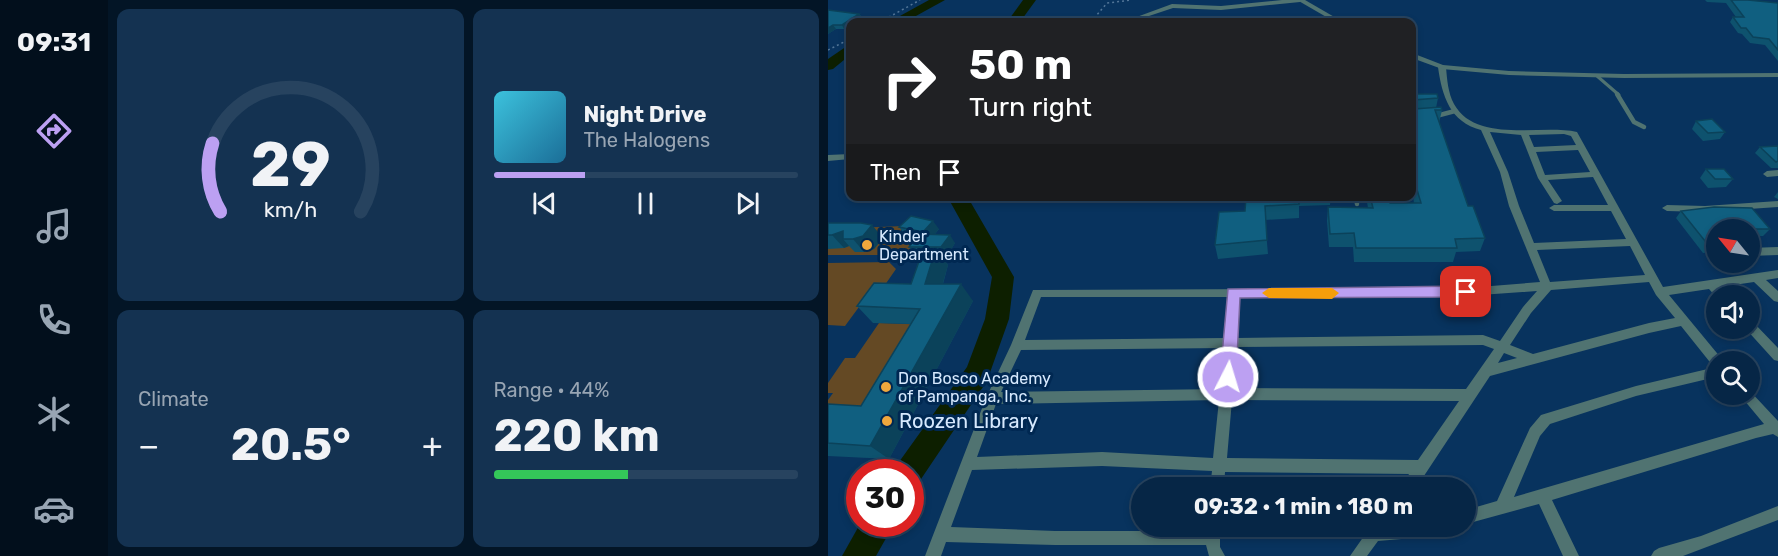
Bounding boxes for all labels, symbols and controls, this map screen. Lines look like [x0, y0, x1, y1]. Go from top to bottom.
text: 09:31 [17, 26, 91, 58]
text: 50 m [969, 40, 1072, 90]
icon: right [870, 42, 948, 120]
text: Turn right [969, 91, 1092, 123]
text: Night Drive [584, 101, 706, 128]
icon: directions [33, 110, 75, 152]
text: 29 [250, 128, 331, 202]
text: The Halogens [584, 128, 710, 152]
icon: arrive [933, 156, 966, 189]
text: Then [870, 159, 921, 186]
icon: previous [528, 187, 561, 220]
icon: pause [629, 187, 662, 220]
icon: next [731, 187, 764, 220]
text: km/h [263, 198, 317, 223]
icon: music [33, 205, 75, 247]
north arrow [1706, 219, 1760, 273]
map controls [1706, 219, 1760, 405]
place label: Kinder Department [879, 227, 969, 264]
marker: Kinder Department [860, 238, 874, 252]
pin [1440, 266, 1491, 317]
icon: arrive [1449, 275, 1482, 308]
button: sound [1706, 285, 1760, 339]
icon: phone [33, 299, 75, 341]
position arrow [1196, 345, 1260, 409]
button: search [1706, 351, 1760, 405]
place label: Don Bosco Academy of Pampanga, Inc. [898, 369, 1051, 406]
text: Range · 44% [494, 378, 609, 402]
marker: Don Bosco Academy of Pampanga, Inc. [879, 380, 893, 394]
text: Climate [138, 387, 209, 411]
icon: climate [33, 393, 75, 435]
text: 220 km [494, 409, 660, 462]
place label: Roozen Library [899, 409, 1038, 433]
marker: Roozen Library [880, 414, 894, 428]
text: 20.5° [231, 418, 351, 471]
text: − [138, 426, 159, 465]
text: + [422, 426, 442, 465]
speed limit sign: 30 [846, 459, 924, 537]
icon: car [33, 488, 75, 530]
text: 09:32 · 1 min · 180 m [1194, 493, 1413, 520]

